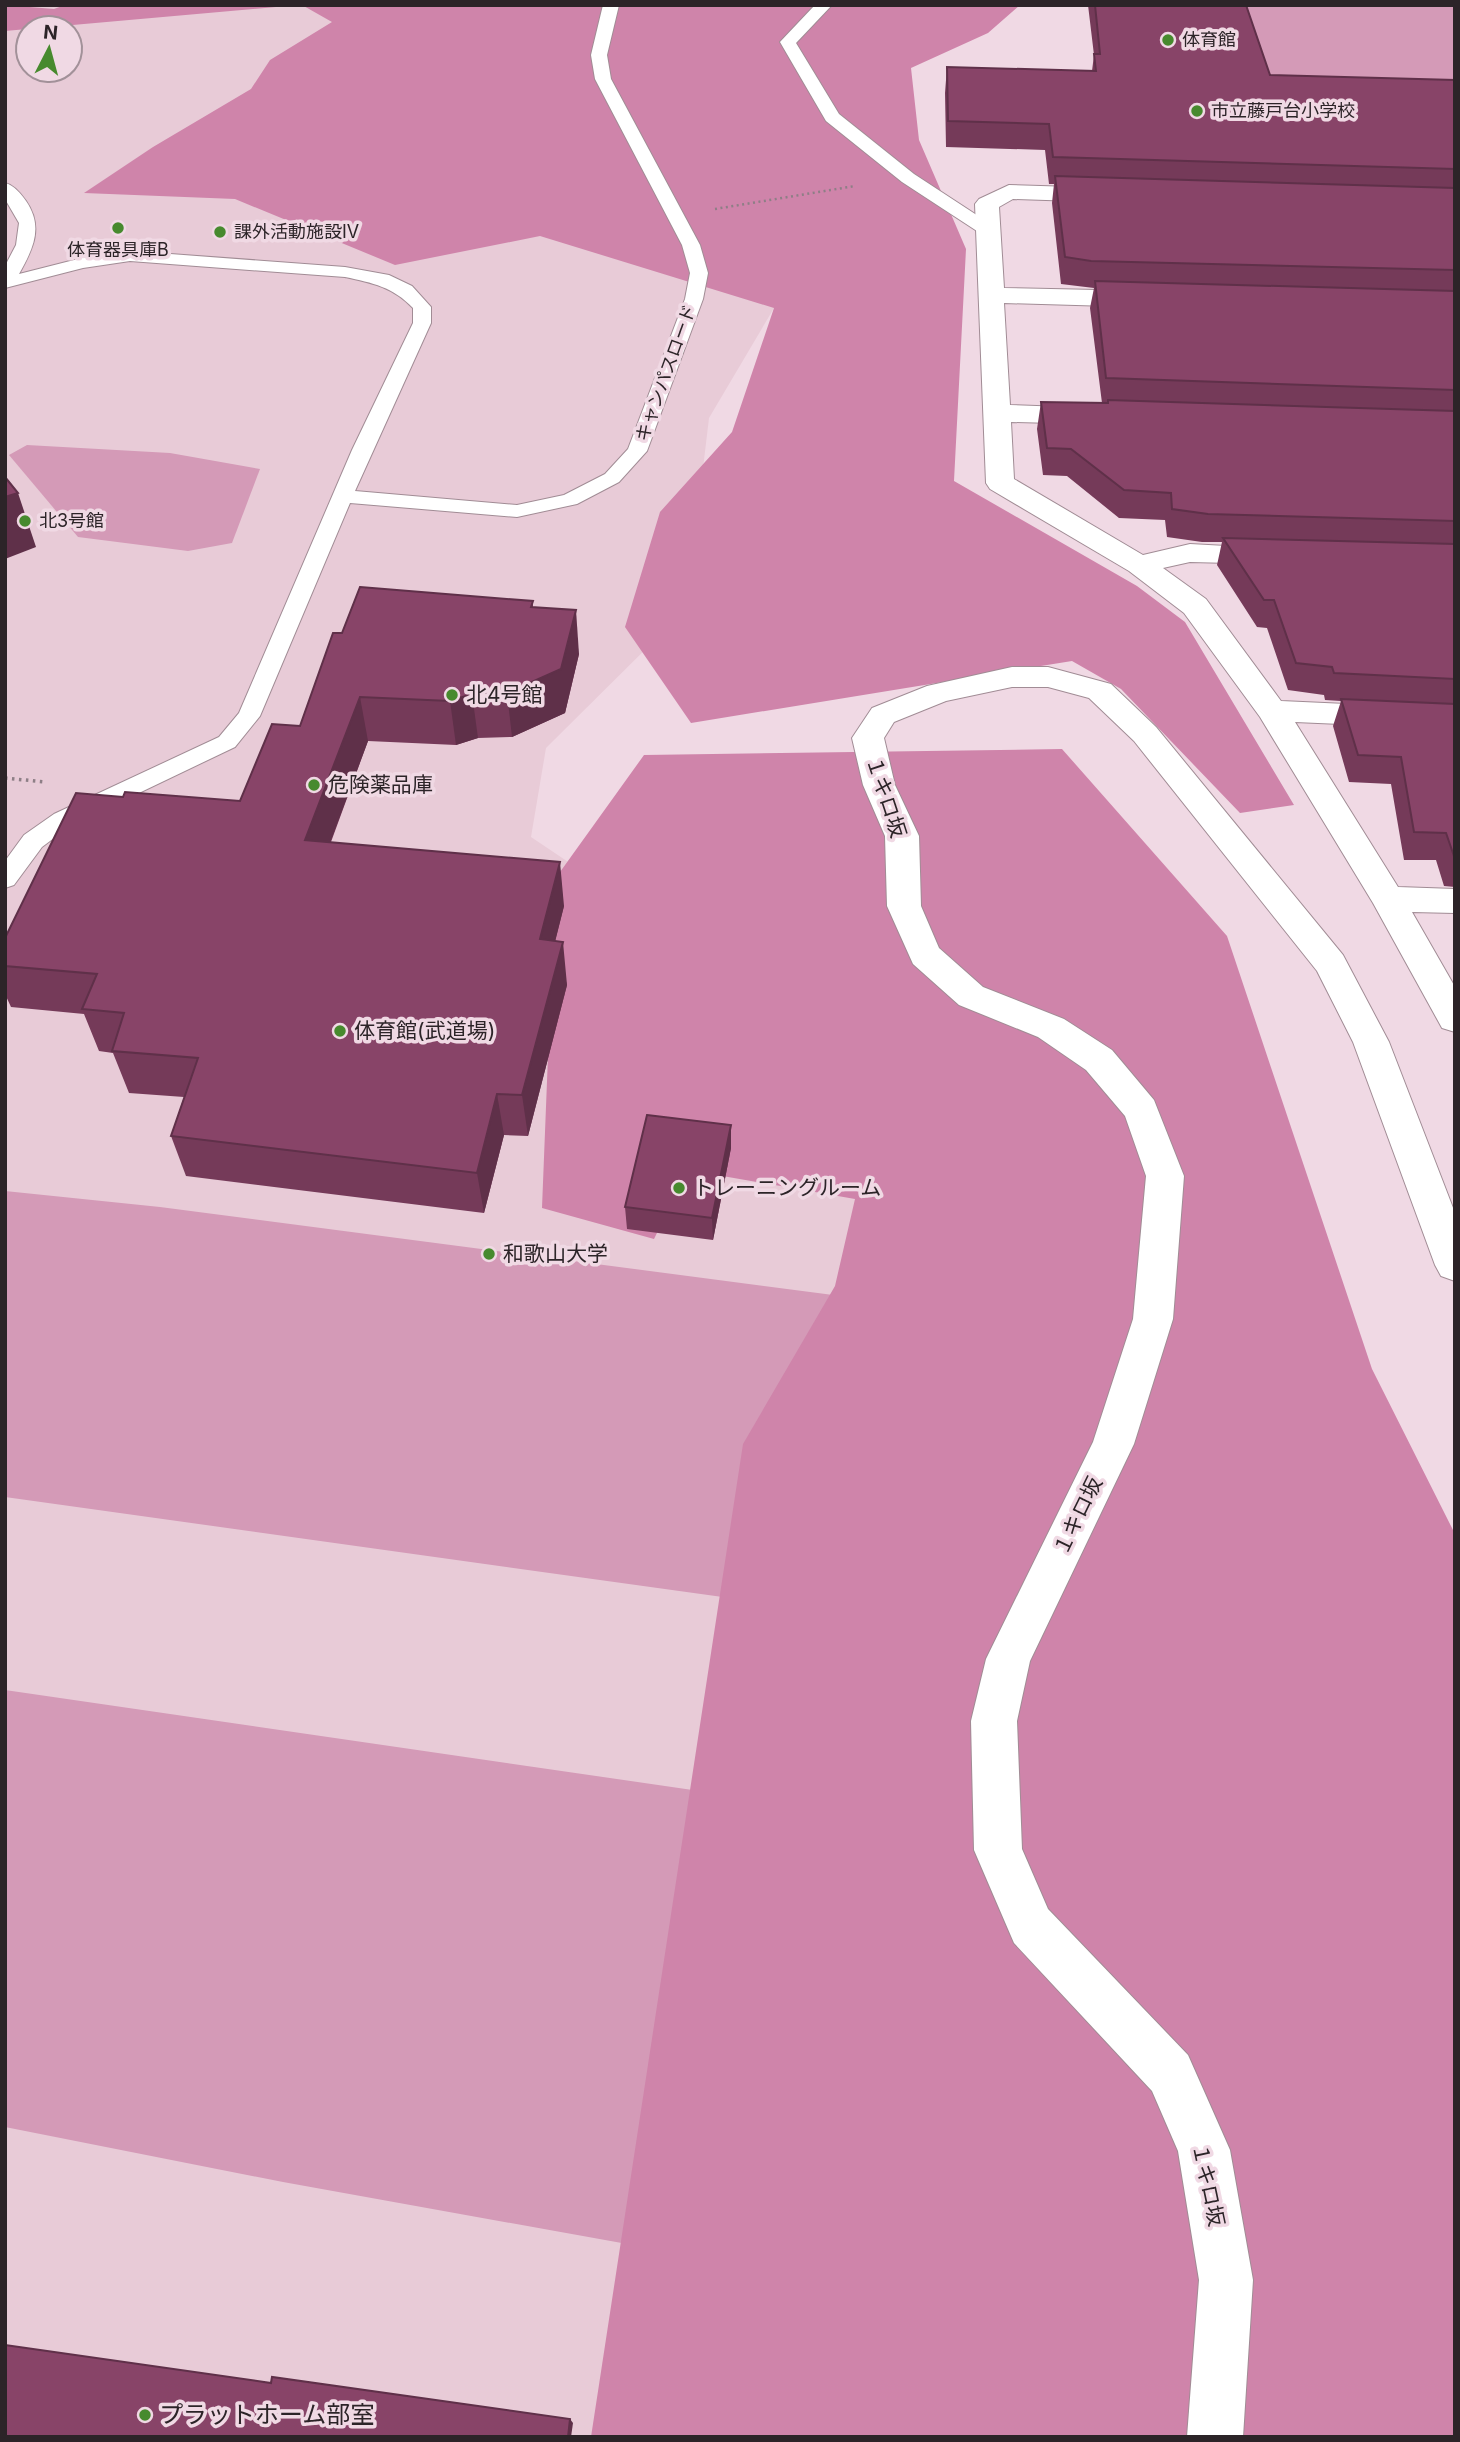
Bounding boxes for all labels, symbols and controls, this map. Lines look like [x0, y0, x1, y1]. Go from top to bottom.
north arrow [14, 14, 84, 84]
text: N [42, 20, 59, 45]
place label: 体育館 [1182, 29, 1236, 50]
marker: 体育館 [1160, 32, 1176, 48]
place label: 市立藤戸台小学校 [1211, 100, 1355, 121]
marker: 市立藤戸台小学校 [1189, 103, 1205, 119]
marker: 体育器具庫B [110, 220, 126, 236]
place label: 課外活動施設IV [234, 221, 359, 242]
marker: 課外活動施設IV [212, 224, 228, 240]
place label: 体育器具庫B [67, 239, 169, 260]
street label: キャンパスロード [631, 302, 700, 444]
place label: 北3号館 [39, 510, 104, 531]
marker: 北3号館 [17, 513, 33, 529]
place label: 北4号館 [466, 682, 543, 707]
marker: 北4号館 [444, 687, 460, 703]
street label: １キロ坂 [862, 753, 911, 841]
place label: 危険薬品庫 [328, 772, 433, 797]
marker: 危険薬品庫 [306, 777, 322, 793]
place label: 体育館(武道場) [354, 1018, 495, 1043]
marker: 体育館(武道場) [332, 1023, 348, 1039]
place label: トレーニングルーム [693, 1175, 881, 1200]
marker: トレーニングルーム [671, 1180, 687, 1196]
place label: 和歌山大学 [503, 1241, 608, 1266]
marker: 和歌山大学 [481, 1246, 497, 1262]
street label: １キロ坂 [1048, 1473, 1107, 1559]
street label: １キロ坂 [1188, 2141, 1229, 2229]
place label: プラットホーム部室 [159, 2400, 374, 2429]
marker: プラットホーム部室 [137, 2407, 153, 2423]

